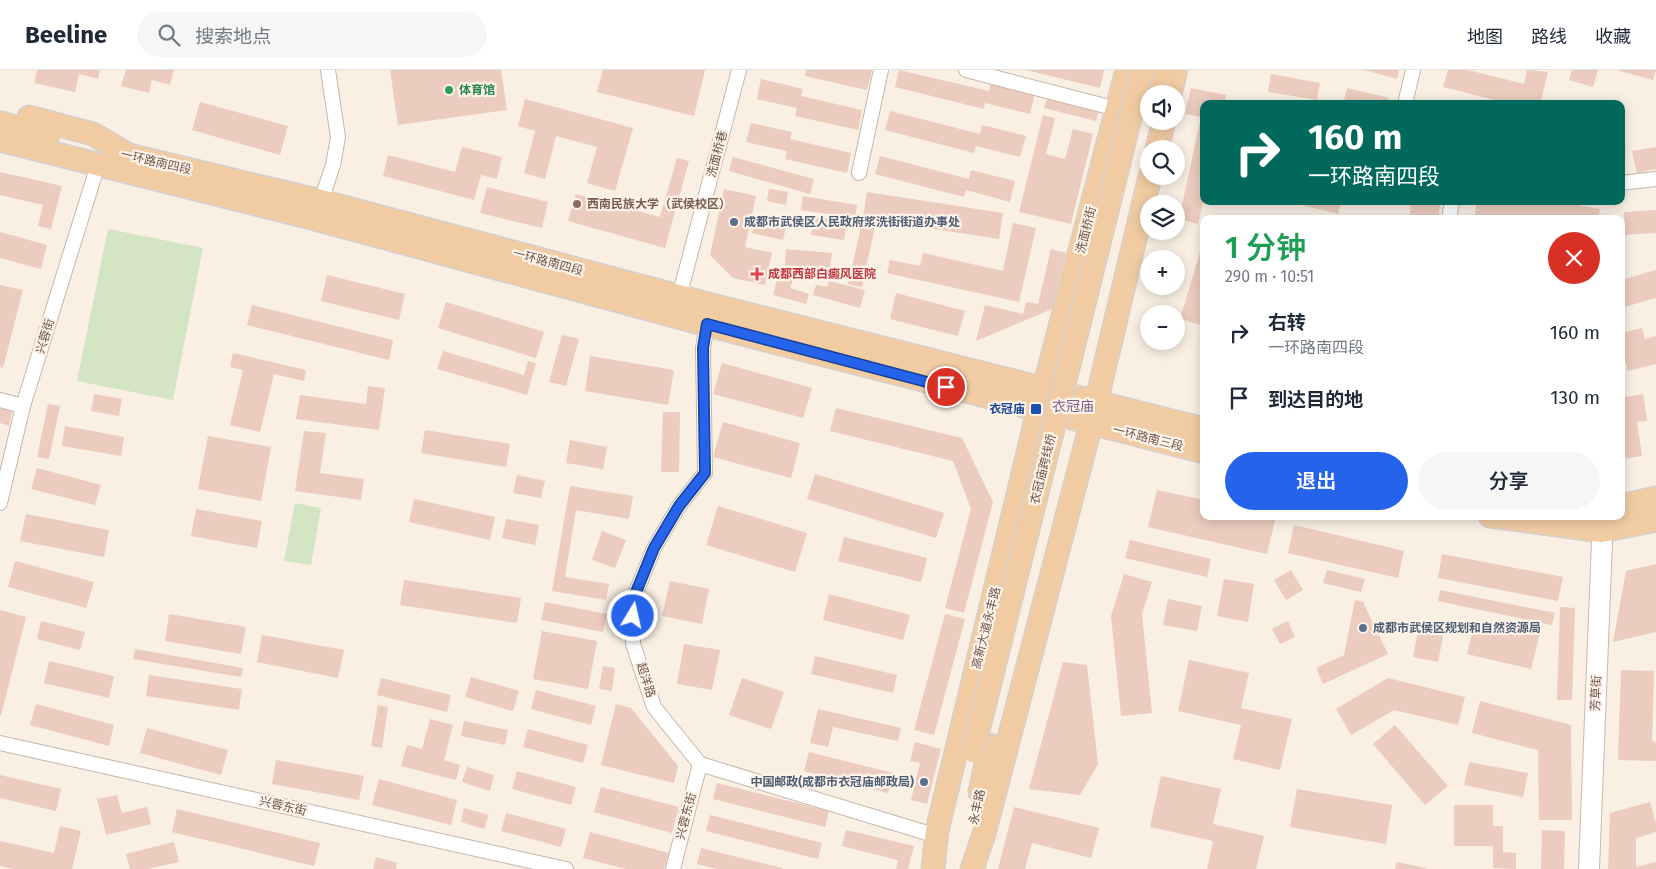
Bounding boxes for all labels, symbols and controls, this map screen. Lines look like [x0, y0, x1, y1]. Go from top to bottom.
search box [137, 12, 487, 57]
text: Beeline [25, 21, 107, 49]
icon: search [155, 21, 183, 49]
text: 搜索地点 [195, 25, 271, 48]
text: 地图 [1467, 26, 1503, 48]
text: 路线 [1531, 26, 1567, 48]
text: 收藏 [1595, 26, 1631, 48]
place label: 体育馆 [459, 83, 495, 97]
marker: 体育馆 [443, 84, 455, 96]
map controls [1140, 85, 1185, 350]
button: sound [1140, 85, 1185, 130]
text: 160 m [1308, 116, 1402, 158]
icon: right [1225, 120, 1290, 185]
street label: 洗面桥巷 [704, 129, 730, 179]
button: search [1140, 140, 1185, 185]
street label: 一环路南四段 [119, 147, 193, 177]
text: 一环路南四段 [1308, 163, 1440, 190]
button: layers [1140, 195, 1185, 240]
place label: 西南民族大学（武侯校区） [587, 197, 731, 211]
marker: 西南民族大学（武侯校区） [571, 198, 583, 210]
street label: 洗面桥街 [1073, 205, 1099, 255]
place label: 成都市武侯区人民政府浆洗街街道办事处 [744, 215, 960, 229]
marker: 成都市武侯区人民政府浆洗街街道办事处 [728, 216, 740, 228]
text: 1 分钟 [1225, 230, 1306, 266]
button: close [1548, 232, 1600, 284]
street label: 一环路南四段 [511, 246, 585, 278]
button: + [1140, 250, 1185, 295]
marker: 成都西部白癜风医院 [750, 267, 764, 281]
place label: 成都西部白癜风医院 [768, 267, 876, 281]
text: 290 m · 10:51 [1225, 267, 1314, 286]
button: − [1140, 305, 1185, 350]
text: 右转 [1268, 311, 1306, 334]
street label: 兴蓉街 [33, 317, 57, 355]
icon: right [1225, 319, 1253, 347]
text: 160 m [1550, 321, 1600, 344]
text: 一环路南四段 [1268, 338, 1364, 357]
pin [925, 366, 967, 408]
icon: arrive [932, 373, 960, 401]
icon: arrive [1225, 384, 1253, 412]
text: 130 m [1550, 386, 1600, 409]
text: 到达目的地 [1268, 388, 1363, 411]
district label: 衣冠庙 [1052, 398, 1094, 415]
place label: 衣冠庙 [989, 402, 1025, 416]
marker: 衣冠庙 [1029, 402, 1043, 416]
street label: 一环路南三段 [1111, 422, 1185, 454]
street label: 衣冠庙跨线桥 [1027, 432, 1059, 506]
button: 退出 [1225, 452, 1408, 510]
button: 分享 [1418, 452, 1600, 510]
street label: 高新大道永丰路 [969, 586, 1003, 670]
position arrow [606, 589, 658, 641]
place label: 成都市武侯区规划和自然资源局 [1373, 621, 1541, 635]
marker: 成都市武侯区规划和自然资源局 [1357, 622, 1369, 634]
street label: 超洋路 [634, 661, 658, 699]
street label: 芳草街 [1588, 675, 1604, 711]
place label: 中国邮政(成都市衣冠庙邮政局) [750, 775, 914, 789]
marker: 中国邮政(成都市衣冠庙邮政局) [918, 776, 930, 788]
street label: 永丰路 [966, 788, 988, 826]
street label: 兴蓉东街 [673, 791, 699, 841]
street label: 兴蓉东街 [258, 794, 308, 818]

